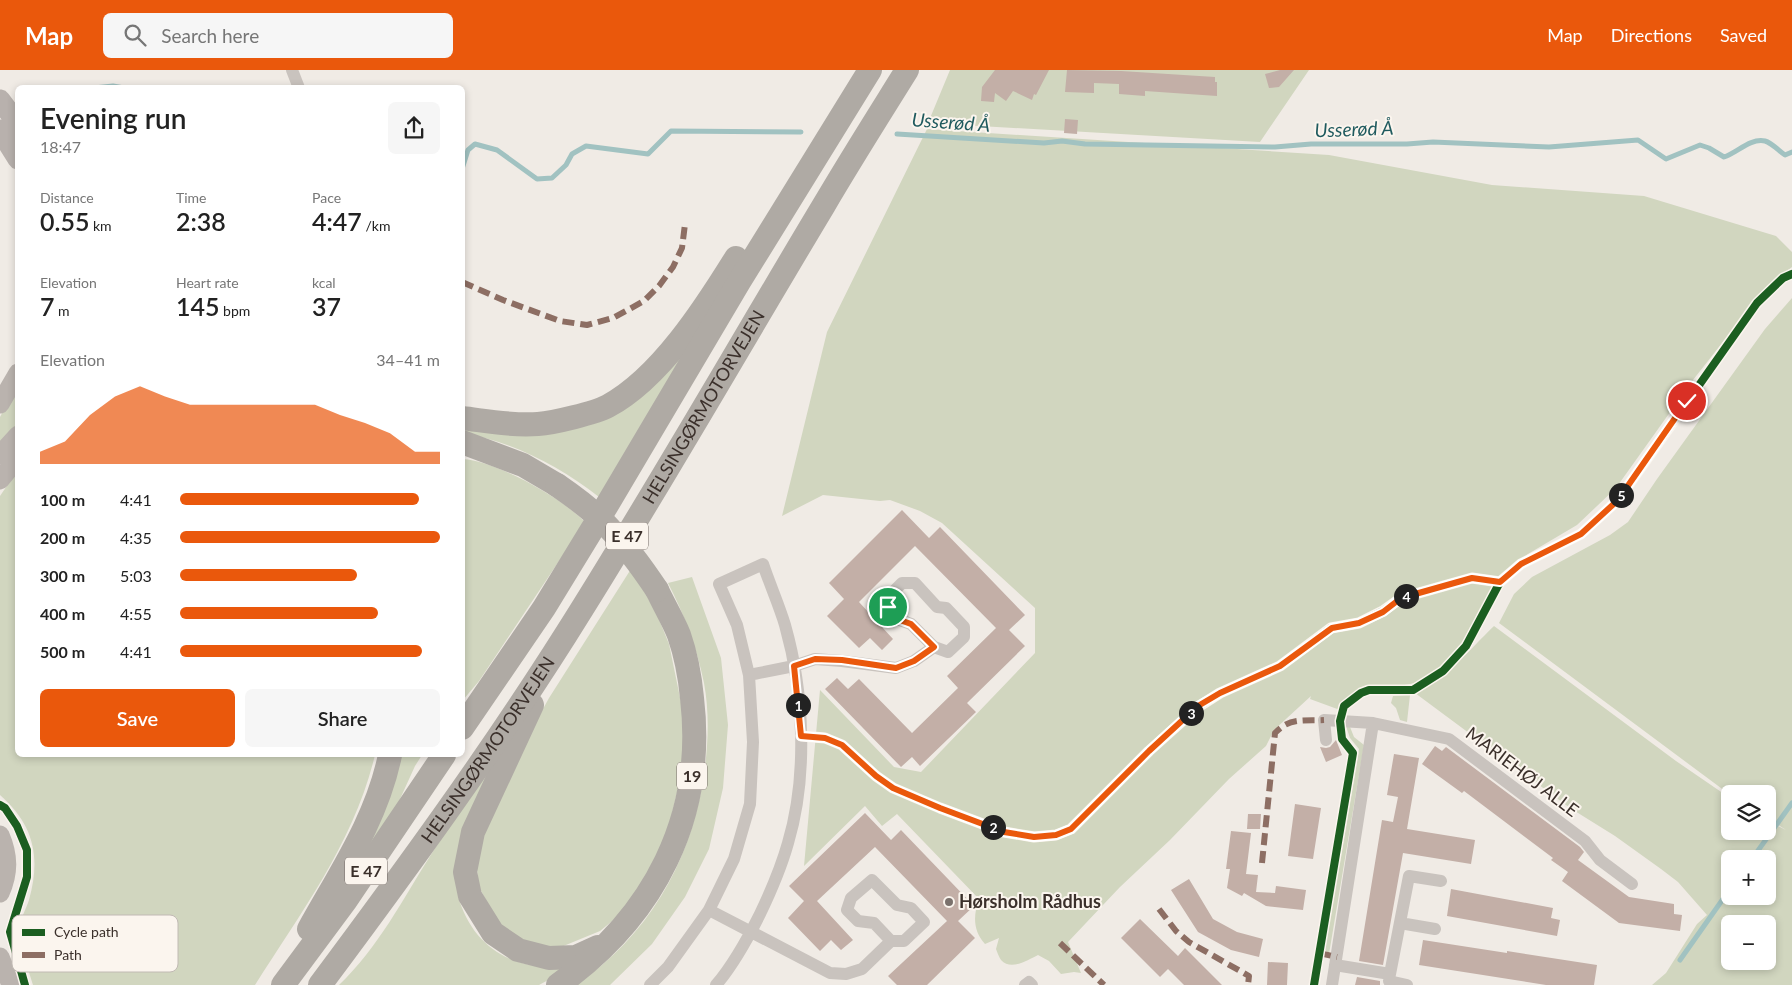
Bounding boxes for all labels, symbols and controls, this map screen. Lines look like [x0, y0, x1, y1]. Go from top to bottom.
search box [103, 13, 453, 58]
text: Map [25, 21, 73, 50]
icon: search [121, 21, 149, 49]
text: Search here [161, 24, 259, 47]
text: Map [1547, 24, 1583, 46]
text: Directions [1611, 24, 1692, 46]
text: Saved [1720, 24, 1767, 46]
text: Evening run [40, 101, 186, 135]
button: share [388, 102, 440, 154]
water label: Usserød Å [911, 107, 991, 136]
water label: Usserød Å [1314, 116, 1394, 141]
text: 18:47 [40, 137, 81, 156]
text: Distance [40, 189, 94, 206]
text: Time [176, 189, 207, 206]
text: Pace [312, 189, 341, 206]
text: 0.55 [40, 206, 89, 236]
text: 2:38 [176, 206, 226, 236]
text: 4:47 [312, 206, 362, 236]
text: km [89, 217, 112, 234]
text: /km [362, 217, 390, 234]
text: Elevation [40, 274, 97, 291]
text: Heart rate [176, 274, 239, 291]
text: kcal [312, 274, 336, 291]
text: 7 [40, 291, 55, 321]
text: 145 [176, 291, 220, 321]
text: 37 [312, 291, 341, 321]
text: m [55, 302, 70, 319]
text: bpm [220, 302, 250, 319]
street label: HELSINGØRMOTORVEJEN [637, 306, 769, 508]
text: Elevation [40, 350, 105, 369]
text: 34–41 m [376, 350, 440, 369]
pin [1666, 380, 1708, 422]
icon: check [1673, 387, 1701, 415]
pin: 5 [1608, 482, 1634, 508]
text: 5 [1617, 487, 1626, 504]
text: 100 m [40, 490, 85, 509]
text: 4:41 [120, 490, 152, 509]
road number: E 47 [606, 522, 648, 550]
text: 200 m [40, 528, 85, 547]
text: 4:35 [120, 528, 152, 547]
text: 300 m [40, 566, 85, 585]
text: 5:03 [120, 566, 152, 585]
pin: 4 [1394, 584, 1418, 608]
pin [867, 586, 909, 628]
text: 4 [1402, 588, 1411, 605]
icon: arrive [874, 593, 902, 621]
text: 400 m [40, 604, 85, 623]
text: 4:55 [120, 604, 152, 623]
text: 500 m [40, 642, 85, 661]
text: 4:41 [120, 642, 152, 661]
street label: HELSINGØRMOTORVEJEN [416, 652, 559, 847]
button: Save [40, 689, 235, 747]
button: Share [245, 689, 440, 747]
pin: 1 [786, 692, 810, 718]
text: 1 [794, 697, 803, 714]
pin: 3 [1178, 700, 1204, 726]
text: 3 [1187, 705, 1196, 722]
street label: MARIEHØJ ALLE [1462, 722, 1583, 821]
road number: 19 [677, 762, 707, 789]
map controls [1721, 785, 1776, 970]
button: layers [1721, 785, 1776, 840]
pin: 2 [980, 814, 1006, 840]
text: 2 [989, 819, 998, 836]
button: + [1721, 850, 1776, 905]
road number: E 47 [345, 858, 387, 884]
place label: Hørsholm Rådhus [959, 890, 1101, 912]
marker: Hørsholm Rådhus [943, 896, 955, 908]
legend [12, 915, 178, 972]
button: − [1721, 915, 1776, 970]
text: Cycle path [54, 923, 119, 940]
text: Path [54, 946, 82, 963]

